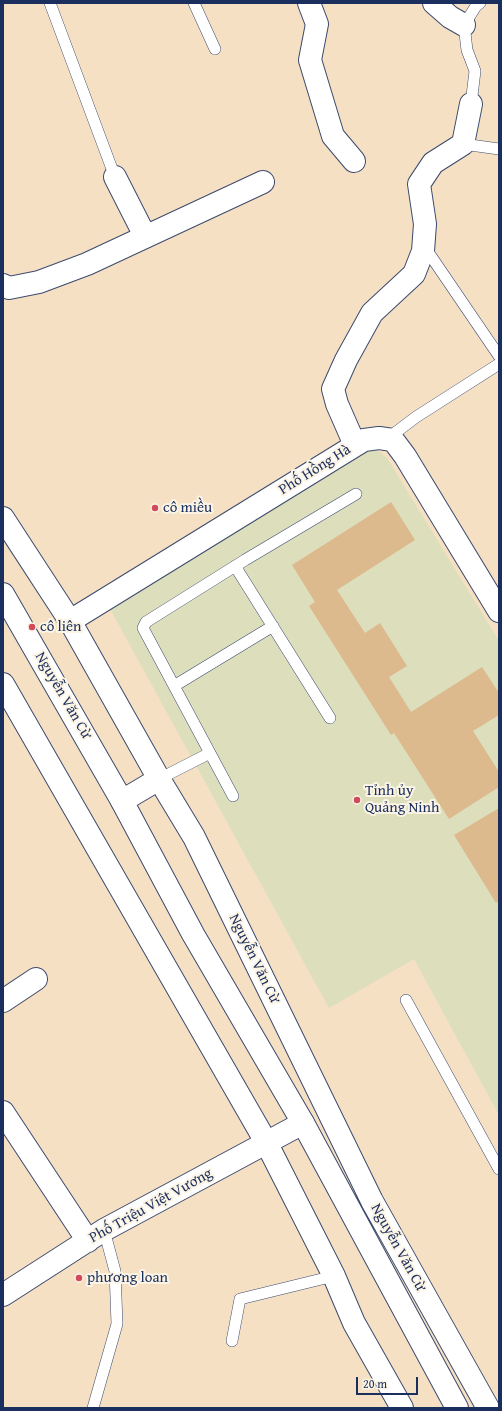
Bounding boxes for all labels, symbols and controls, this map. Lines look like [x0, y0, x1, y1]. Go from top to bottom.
street label: Phố Hồng Hà [276, 441, 354, 499]
place label: cô miều [163, 499, 212, 517]
marker: cô miều [150, 503, 160, 513]
place label: cô liên [40, 618, 81, 636]
marker: cô liên [27, 622, 37, 632]
street label: Nguyễn Văn Cừ [31, 649, 95, 743]
place label: Tỉnh ủy Quảng Ninh [365, 782, 439, 817]
marker: Tỉnh ủy Quảng Ninh [352, 795, 362, 805]
street label: Nguyễn Văn Cừ [224, 911, 284, 1007]
street label: Phố Triệu Việt Vương [86, 1165, 216, 1247]
street label: Nguyễn Văn Cừ [366, 1201, 430, 1295]
place label: phương loan [87, 1269, 168, 1287]
marker: phương loan [74, 1273, 84, 1283]
scale bar [358, 1369, 420, 1395]
text: 20 m [363, 1375, 387, 1392]

